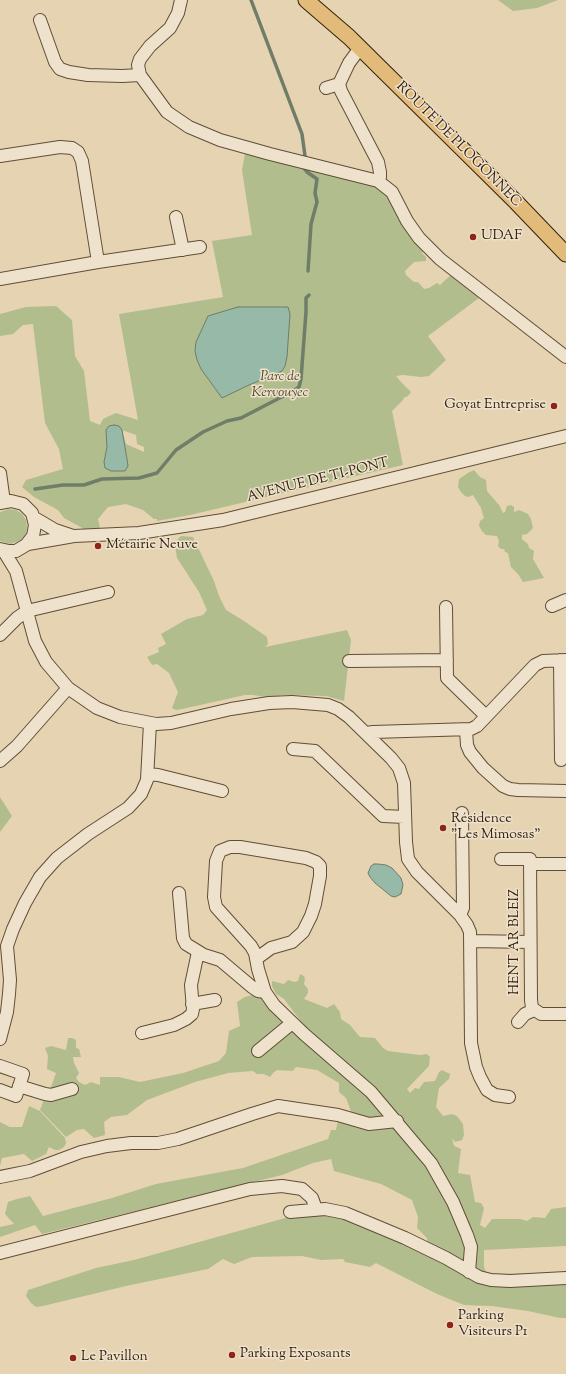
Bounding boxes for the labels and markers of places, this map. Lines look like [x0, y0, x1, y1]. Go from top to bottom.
place label: UDAF [481, 229, 522, 245]
marker: UDAF [468, 232, 478, 242]
place label: Goyat Entreprise [444, 398, 546, 414]
marker: Goyat Entreprise [549, 401, 559, 411]
place label: Métairie Neuve [106, 538, 198, 554]
marker: Métairie Neuve [93, 541, 103, 551]
place label: Résidence "Les Mimosas" [451, 812, 541, 844]
marker: Résidence "Les Mimosas" [438, 823, 448, 833]
place label: Parking Visiteurs P1 [458, 1309, 527, 1342]
marker: Parking Visiteurs P1 [445, 1320, 455, 1330]
place label: Parking Exposants [240, 1347, 350, 1363]
place label: Le Pavillon [81, 1350, 148, 1366]
marker: Parking Exposants [227, 1350, 237, 1360]
marker: Le Pavillon [68, 1353, 78, 1363]

